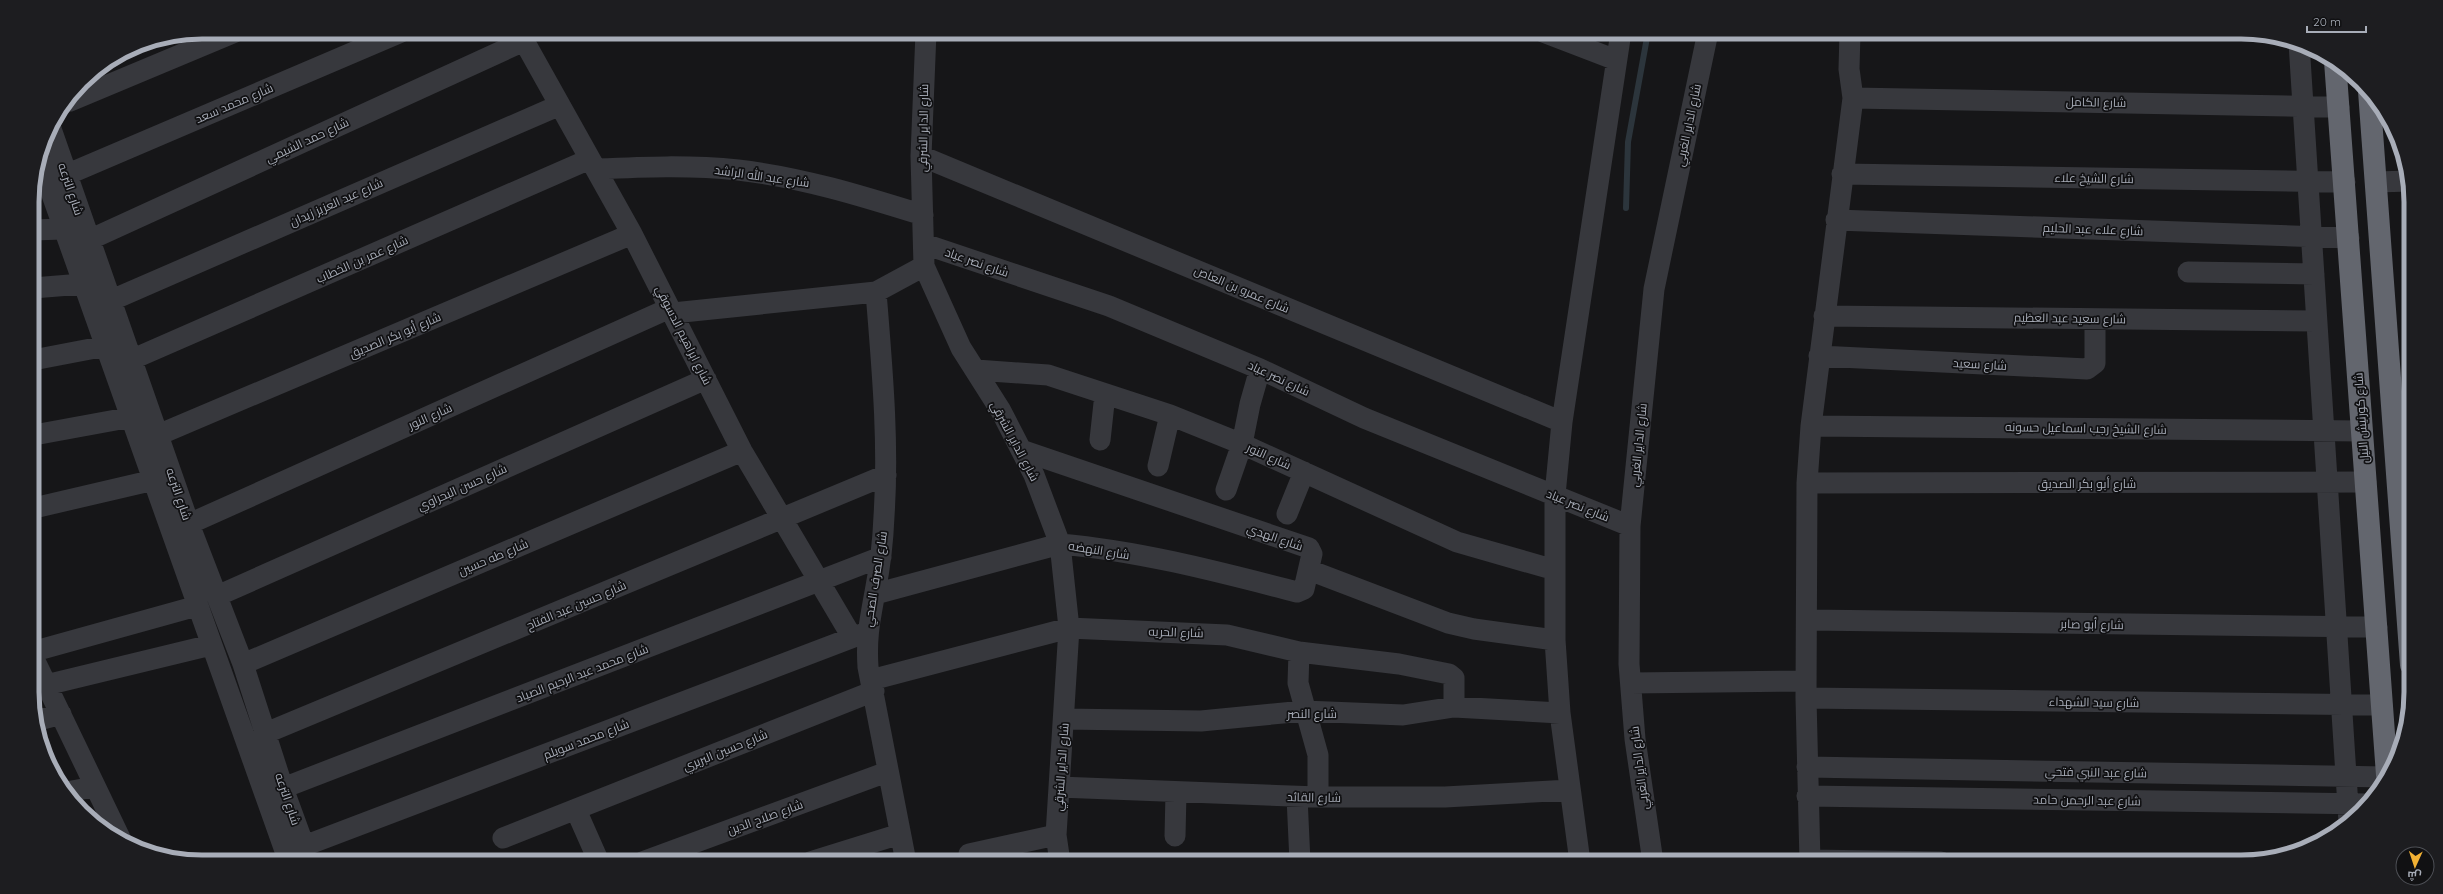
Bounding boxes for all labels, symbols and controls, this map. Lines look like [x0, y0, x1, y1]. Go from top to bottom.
scale bar [2307, 8, 2366, 34]
text: 20 m [2313, 14, 2341, 29]
street label: شارع محمد سعد [193, 80, 276, 127]
street label: شارع الداير الغربي [1672, 82, 1707, 168]
street label: شارع الداير الشرقي [915, 84, 934, 172]
street label: شارع الكامل [2066, 94, 2126, 111]
street label: شارع حمد الشيمي [263, 114, 352, 169]
street label: شارع الترعه [54, 161, 87, 217]
street label: شارع عبد الله الراشد [713, 162, 811, 191]
street label: شارع الشيخ علاء [2054, 170, 2134, 187]
street label: شارع عبد العزيز زيدان [287, 175, 385, 230]
street label: شارع علاء عبد الحليم [2042, 220, 2144, 239]
street label: شارع عمر بن الخطاب [314, 232, 411, 287]
street label: شارع نصر عياد [943, 244, 1011, 281]
street label: شارع عمرو بن العاص [1192, 262, 1292, 317]
street label: شارع ابراهيم الدسوقي [650, 283, 716, 389]
street label: شارع أبو بكر الصديق [347, 309, 444, 362]
street label: شارع سعيد عبد العظيم [2014, 310, 2126, 327]
street label: شارع سعيد [1953, 355, 2007, 374]
street label: شارع نصر عياد [1245, 357, 1312, 400]
street label: شارع كورنيش النيل [2350, 372, 2373, 464]
street label: شارع الداير الشرقي [985, 398, 1042, 485]
street label: شارع النور [405, 400, 455, 434]
street label: شارع الداير الغربي [1626, 402, 1653, 488]
street label: شارع الشيخ رجب اسماعيل حسونه [2005, 419, 2167, 438]
street label: شارع النور [1243, 439, 1293, 473]
street label: شارع حسن البحراوي [415, 461, 510, 516]
street label: شارع الترعه [162, 466, 195, 522]
street label: شارع أبو بكر الصديق [2038, 476, 2136, 492]
street label: شارع نصر عياد [1544, 486, 1612, 525]
street label: شارع الهدي [1244, 520, 1305, 556]
street label: شارع الصرف الصحي [860, 530, 893, 628]
street label: شارع طه حسين [456, 536, 531, 579]
street label: شارع النهضه [1067, 538, 1131, 563]
street label: شارع حسين عبد الفتاح [524, 577, 629, 634]
street label: شارع أبو صابر [2059, 616, 2124, 633]
street label: شارع الحريه [1148, 624, 1204, 641]
street label: شارع محمد عبد الرحيم الصياد [514, 641, 651, 706]
street label: شارع سيد الشهداء [2049, 694, 2140, 711]
street label: شارع النصر [1286, 706, 1337, 722]
street label: شارع محمد سويلم [541, 716, 632, 763]
street label: شارع الداير الشرقي [1050, 722, 1075, 812]
street label: شارع الداير الغربي [1626, 725, 1655, 811]
street label: شارع حسين البربري [681, 726, 771, 777]
street label: شارع عبد النبي فتحي [2045, 764, 2147, 783]
street label: شارع الترعه [271, 771, 304, 827]
street label: شارع القائد [1287, 789, 1341, 806]
street label: شارع عبد الرحمن حامد [2033, 792, 2141, 809]
street label: شارع صلاح الدين [725, 796, 805, 839]
north arrow [2395, 846, 2435, 886]
text: ش [2407, 869, 2422, 883]

